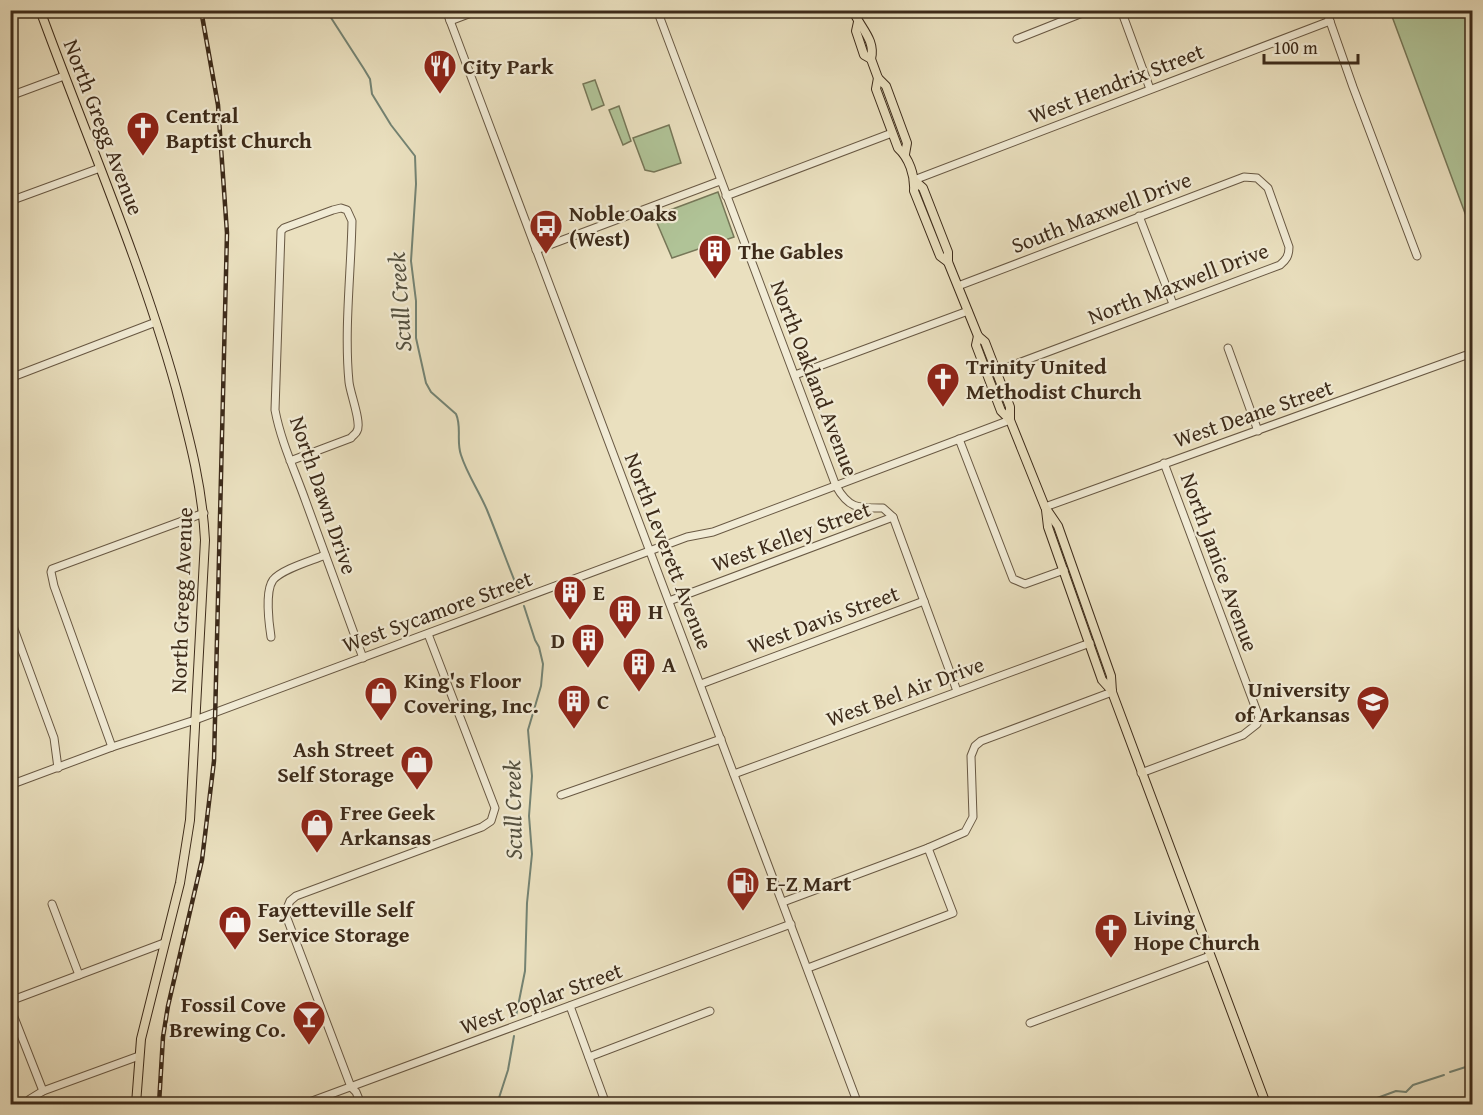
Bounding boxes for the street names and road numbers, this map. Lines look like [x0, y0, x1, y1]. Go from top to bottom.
street label: North Gregg Avenue [56, 34, 152, 220]
street label: West Hendrix Street [1024, 35, 1209, 131]
street label: South Maxwell Drive [1006, 163, 1196, 261]
street label: North Maxwell Drive [1083, 234, 1273, 332]
street label: North Oakland Avenue [763, 275, 867, 481]
street label: West Deane Street [1169, 371, 1337, 455]
street label: North Dawn Drive [282, 412, 366, 578]
street label: North Leverett Avenue [617, 448, 721, 654]
street label: North Janice Avenue [1173, 468, 1267, 656]
street label: West Kelley Street [707, 492, 875, 580]
street label: North Gregg Avenue [162, 506, 200, 694]
street label: West Sycamore Street [337, 562, 537, 660]
street label: West Davis Street [743, 577, 904, 661]
street label: West Bel Air Drive [821, 648, 989, 734]
street label: West Poplar Street [455, 954, 627, 1042]

